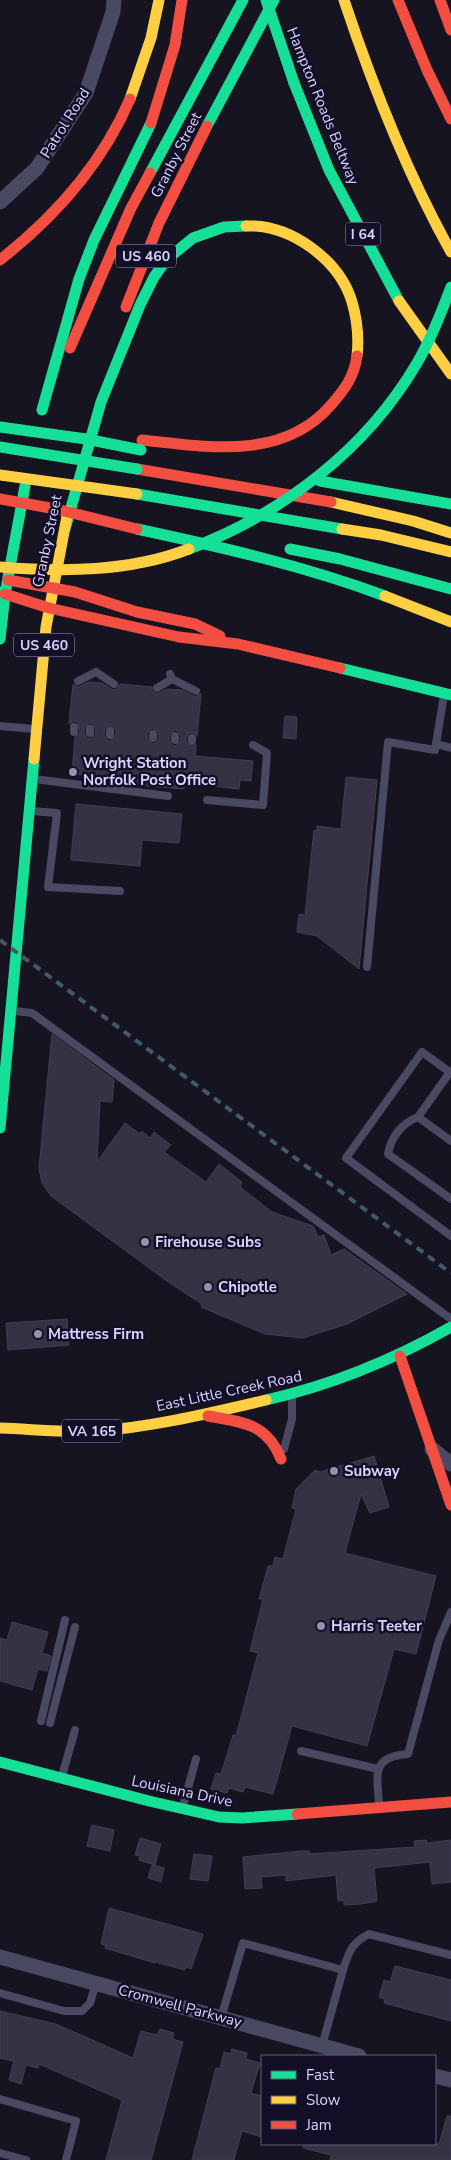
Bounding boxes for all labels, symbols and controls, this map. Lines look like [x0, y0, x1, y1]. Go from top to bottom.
street label: Hampton Roads Beltway [282, 24, 364, 188]
street label: Patrol Road [36, 84, 94, 162]
street label: Granby Street [146, 108, 207, 201]
road number: I 64 [346, 222, 380, 245]
road number: US 460 [116, 245, 176, 268]
street label: Granby Street [27, 492, 67, 589]
road number: US 460 [14, 634, 74, 656]
place label: Wright Station Norfolk Post Office [83, 753, 216, 790]
marker: Wright Station Norfolk Post Office [67, 766, 79, 778]
place label: Firehouse Subs [155, 1232, 261, 1252]
marker: Firehouse Subs [139, 1236, 151, 1248]
place label: Chipotle [218, 1277, 277, 1297]
marker: Chipotle [202, 1281, 214, 1293]
place label: Mattress Firm [48, 1324, 144, 1344]
marker: Mattress Firm [32, 1328, 44, 1340]
street label: East Little Creek Road [154, 1366, 304, 1416]
road number: VA 165 [62, 1420, 122, 1442]
place label: Subway [344, 1461, 400, 1481]
marker: Subway [328, 1465, 340, 1477]
place label: Harris Teeter [331, 1616, 422, 1636]
marker: Harris Teeter [315, 1620, 327, 1632]
street label: Louisiana Drive [130, 1771, 234, 1811]
street label: Cromwell Parkway [116, 1980, 244, 2032]
legend [261, 2055, 436, 2145]
text: Fast [306, 2065, 335, 2085]
text: Slow [306, 2090, 341, 2110]
text: Jam [305, 2115, 332, 2135]

